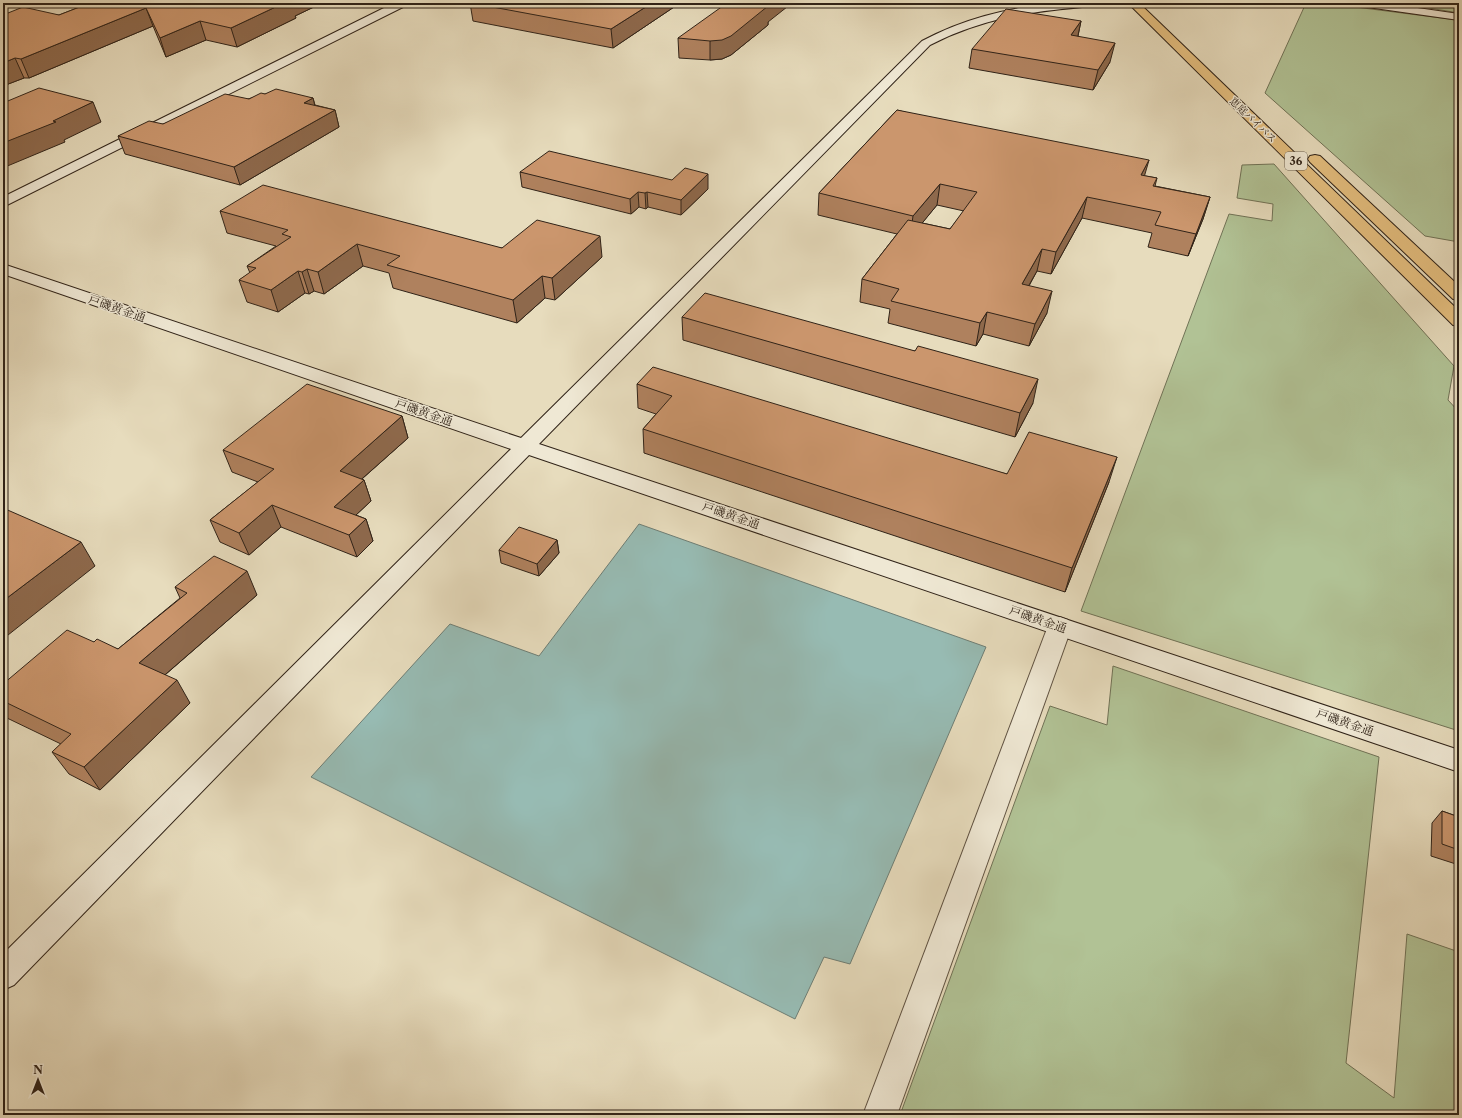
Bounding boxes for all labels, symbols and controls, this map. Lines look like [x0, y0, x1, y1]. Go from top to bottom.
street label: 恵庭バイパス [1227, 95, 1279, 145]
road number: 36 [1285, 152, 1307, 170]
street label: 戸磯黄金通 [86, 291, 148, 325]
street label: 戸磯黄金通 [393, 395, 455, 429]
street label: 戸磯黄金通 [700, 498, 762, 532]
street label: 戸磯黄金通 [1007, 602, 1069, 636]
street label: 戸磯黄金通 [1314, 705, 1376, 739]
north arrow [18, 1060, 58, 1100]
text: N [33, 1063, 43, 1077]

